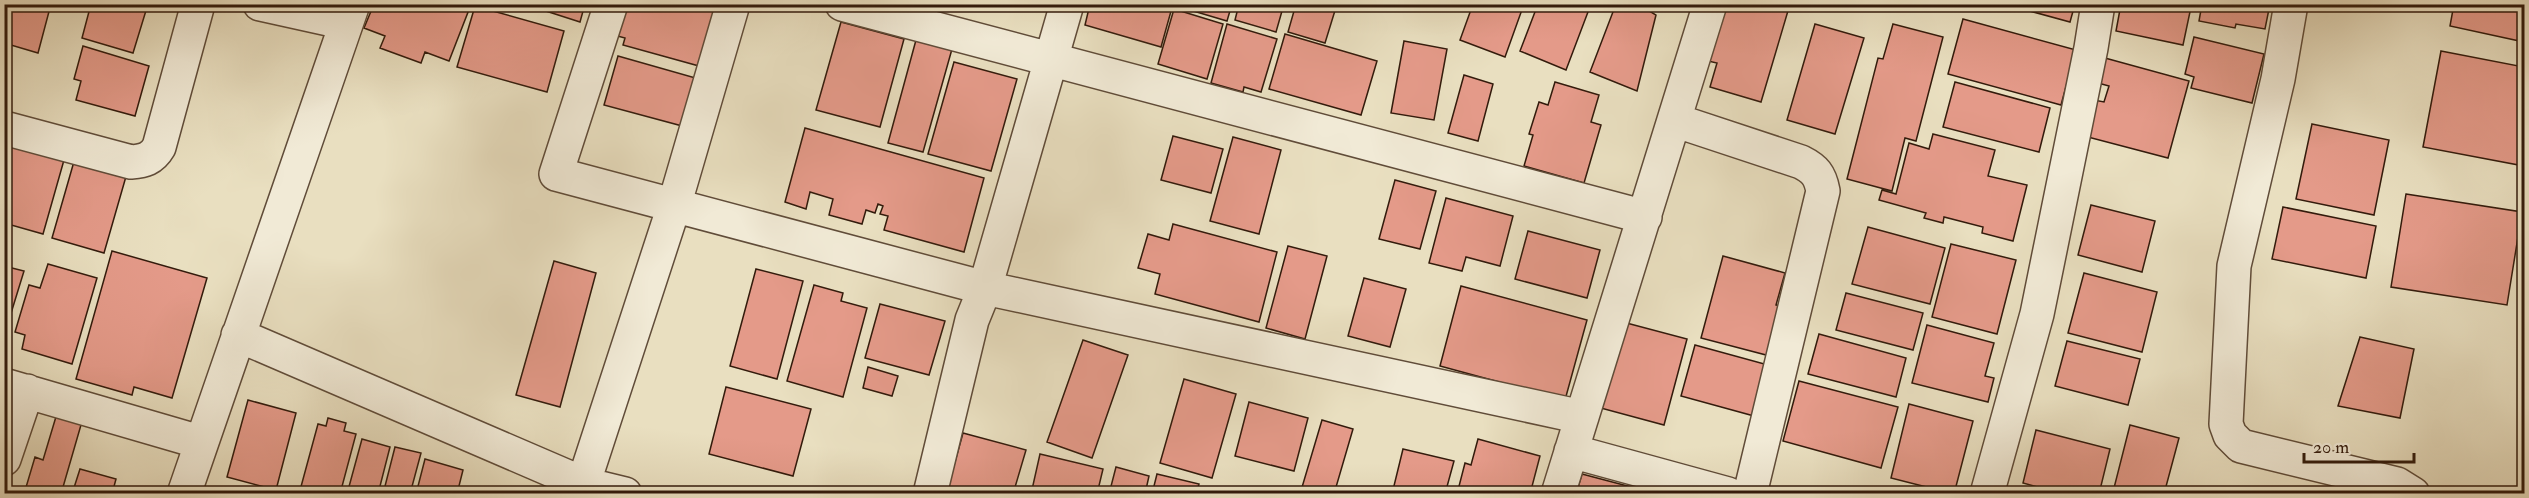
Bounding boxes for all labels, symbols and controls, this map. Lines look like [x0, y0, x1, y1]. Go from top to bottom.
scale bar [2304, 426, 2414, 464]
text: 20 m [2313, 436, 2349, 459]

